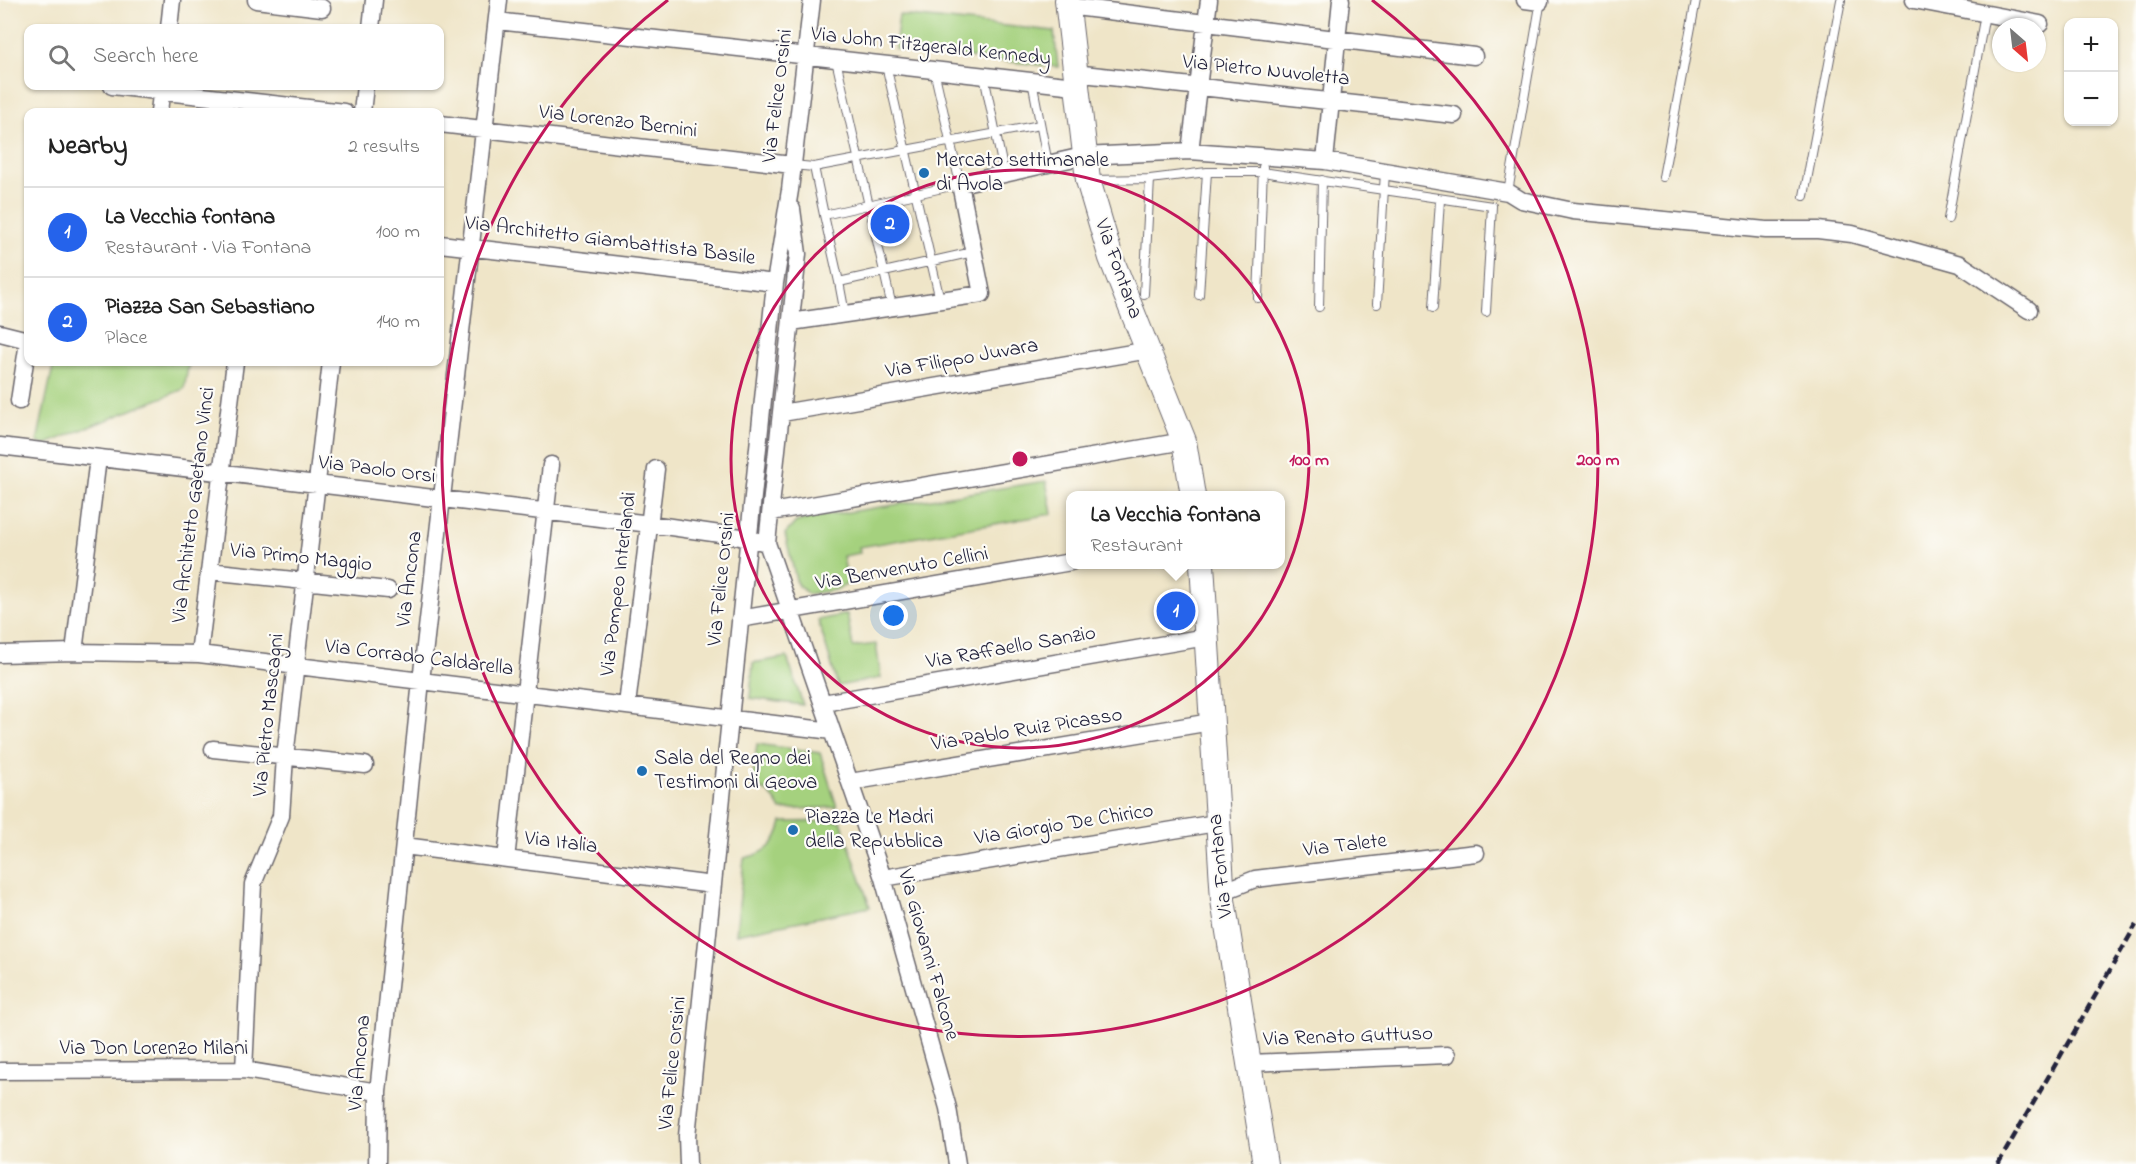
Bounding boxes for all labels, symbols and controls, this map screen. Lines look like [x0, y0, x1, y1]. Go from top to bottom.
north arrow [1992, 18, 2046, 72]
map controls [2064, 18, 2118, 126]
button: + [2064, 18, 2118, 72]
street label: Via John Fitzgerald Kennedy [808, 19, 1052, 77]
search box [24, 24, 444, 90]
street label: Via Felice Orsini [755, 27, 801, 166]
icon: search [45, 41, 78, 74]
text: Search here [93, 41, 198, 73]
street label: Via Pietro Nuvoletta [1180, 47, 1351, 95]
button: − [2064, 72, 2118, 126]
street label: Via Lorenzo Bernini [536, 97, 699, 147]
text: Nearby [48, 128, 127, 166]
text: 2 results [348, 133, 420, 162]
place label: Mercato settimanale di Avola [936, 146, 1109, 200]
marker: Mercato settimanale di Avola [917, 166, 931, 180]
text: La Vecchia fontana [105, 202, 275, 234]
pin: 2 [870, 202, 910, 246]
street label: Via Architetto Giambattista Basile [462, 208, 758, 274]
street label: Via Fontana [1086, 214, 1150, 323]
text: 1 [64, 218, 71, 247]
text: 100 m [376, 218, 420, 247]
text: Restaurant · Via Fontana [105, 234, 311, 263]
text: Piazza San Sebastiano [105, 292, 315, 324]
text: 2 [63, 308, 72, 337]
text: 140 m [376, 308, 420, 337]
text: Place [105, 324, 147, 353]
street label: Via Filippo Juvara [882, 331, 1041, 387]
street label: Via Architetto Gaetano Vinci [165, 385, 223, 626]
street label: Via Paolo Orsi [315, 448, 438, 492]
text: 100 m [1289, 448, 1329, 474]
text: 200 m [1576, 448, 1620, 474]
centre of rings [1010, 449, 1030, 469]
street label: Via Pompeo Interlandi [593, 490, 645, 679]
popup [1066, 491, 1285, 569]
text: La Vecchia fontana [1090, 500, 1261, 532]
street label: Via Felice Orsini [700, 511, 744, 648]
street label: Via Ancona [389, 529, 431, 630]
text: Restaurant [1090, 532, 1183, 561]
street label: Via Primo Maggio [227, 536, 374, 582]
street label: Via Benvenuto Cellini [812, 539, 991, 599]
pin: 1 [1156, 588, 1196, 634]
your location [879, 601, 908, 630]
street label: Via Raffaello Sanzio [923, 618, 1098, 678]
street label: Via Corrado Caldarella [322, 631, 515, 684]
street label: Via Pietro Mascagni [245, 632, 294, 799]
street label: Via Pablo Ruiz Picasso [928, 700, 1125, 760]
place label: Sala del Regno dei Testimoni di Geova [654, 744, 817, 798]
marker: Sala del Regno dei Testimoni di Geova [635, 764, 649, 778]
street label: Via Giorgio De Chirico [971, 796, 1156, 856]
place label: Piazza Le Madri della Repubblica [805, 803, 943, 857]
street label: Via Fontana [1201, 813, 1241, 920]
marker: Piazza Le Madri della Repubblica [786, 823, 800, 837]
street label: Via Italia [522, 824, 599, 862]
street label: Via Talete [1300, 826, 1389, 866]
street label: Via Giovanni Falcone [889, 865, 967, 1045]
street label: Via Felice Orsini [651, 995, 695, 1132]
street label: Via Ancona [341, 1014, 379, 1113]
street label: Via Renato Guttuso [1262, 1019, 1434, 1055]
street label: Via Don Lorenzo Milani [59, 1034, 248, 1064]

